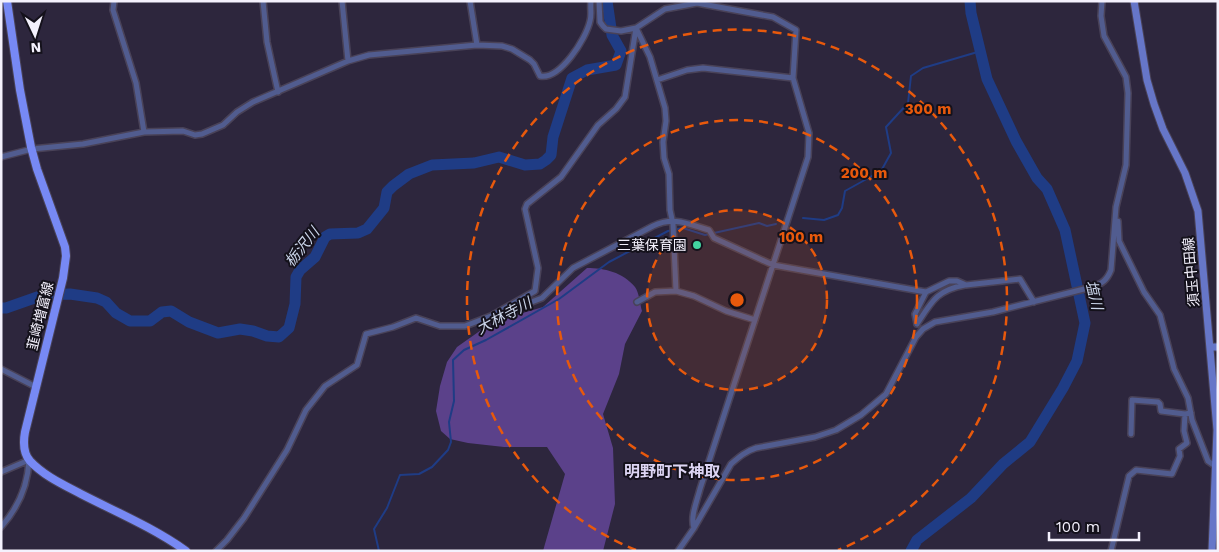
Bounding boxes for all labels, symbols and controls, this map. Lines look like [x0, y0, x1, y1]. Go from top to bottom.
north arrow [10, 10, 60, 60]
text: N [30, 40, 42, 56]
text: 300 m [905, 100, 951, 118]
text: 200 m [841, 164, 887, 182]
water label: 栃沢川 [281, 222, 324, 270]
text: 100 m [779, 228, 823, 246]
street label: 須玉中田線 [1180, 236, 1202, 308]
place label: 三葉保育園 [617, 237, 687, 253]
marker: 三葉保育園 [691, 239, 703, 251]
water label: 塩川 [1082, 278, 1107, 314]
street label: 韮崎増富線 [24, 280, 56, 352]
centre of rings [728, 291, 746, 309]
water label: 大林寺川 [473, 293, 536, 338]
district label: 明野町下神取 [624, 462, 720, 481]
scale bar [1049, 510, 1139, 542]
text: 100 m [1056, 518, 1100, 536]

